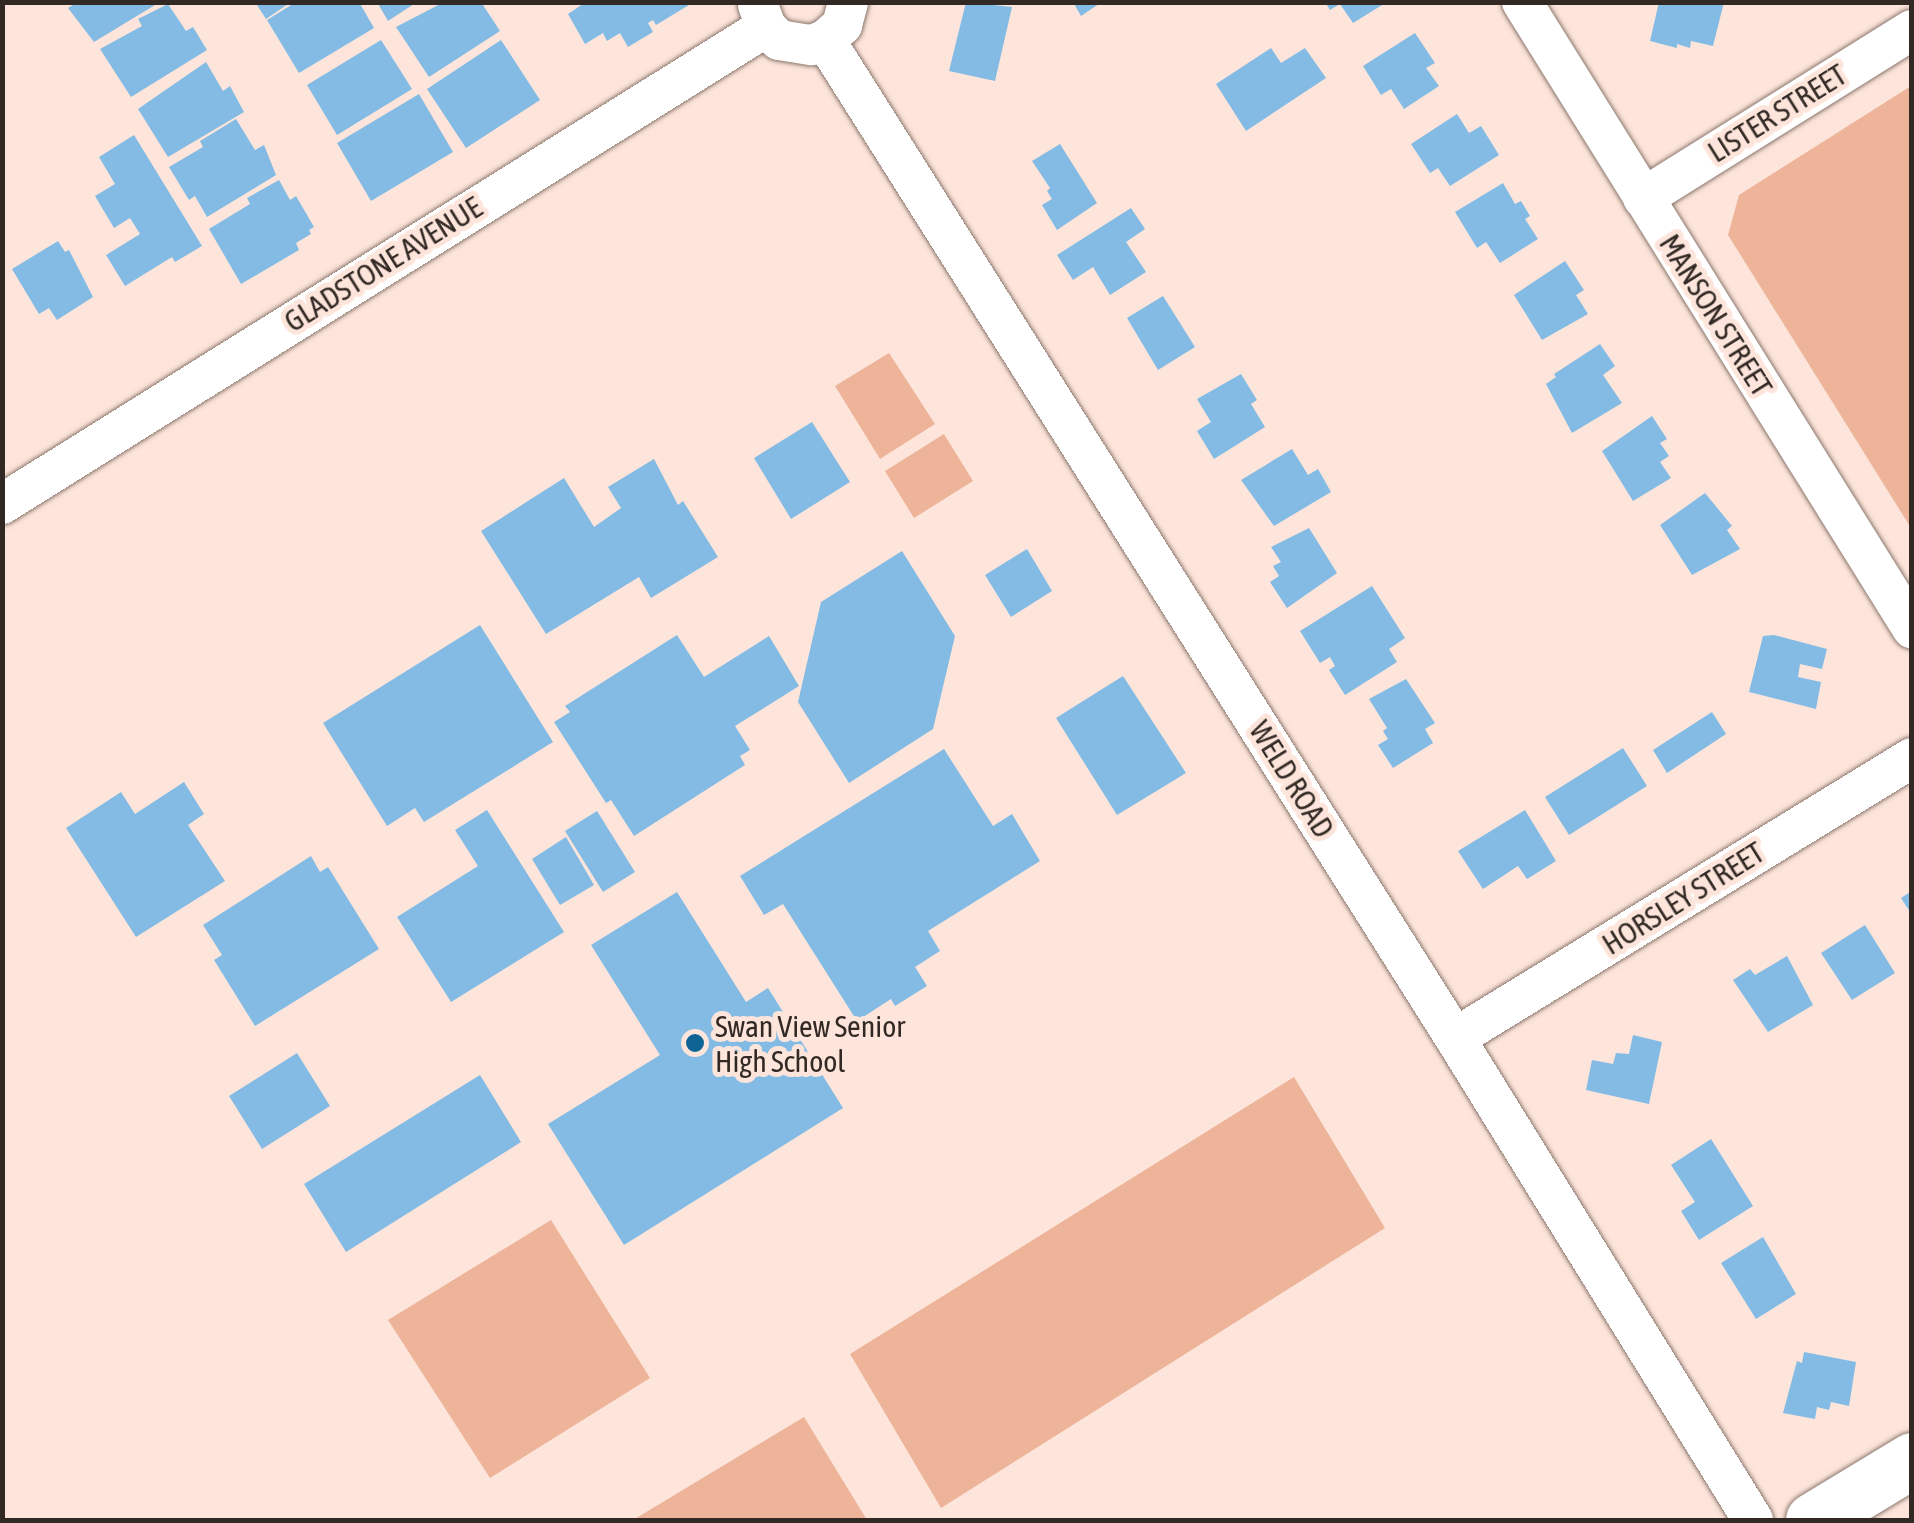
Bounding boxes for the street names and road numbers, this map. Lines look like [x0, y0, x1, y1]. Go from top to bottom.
street label: LISTER STREET [1701, 56, 1853, 170]
street label: GLADSTONE AVENUE [278, 189, 488, 339]
street label: MANSON STREET [1652, 227, 1780, 403]
street label: WELD ROAD [1242, 714, 1342, 844]
street label: HORSLEY STREET [1595, 834, 1771, 962]

